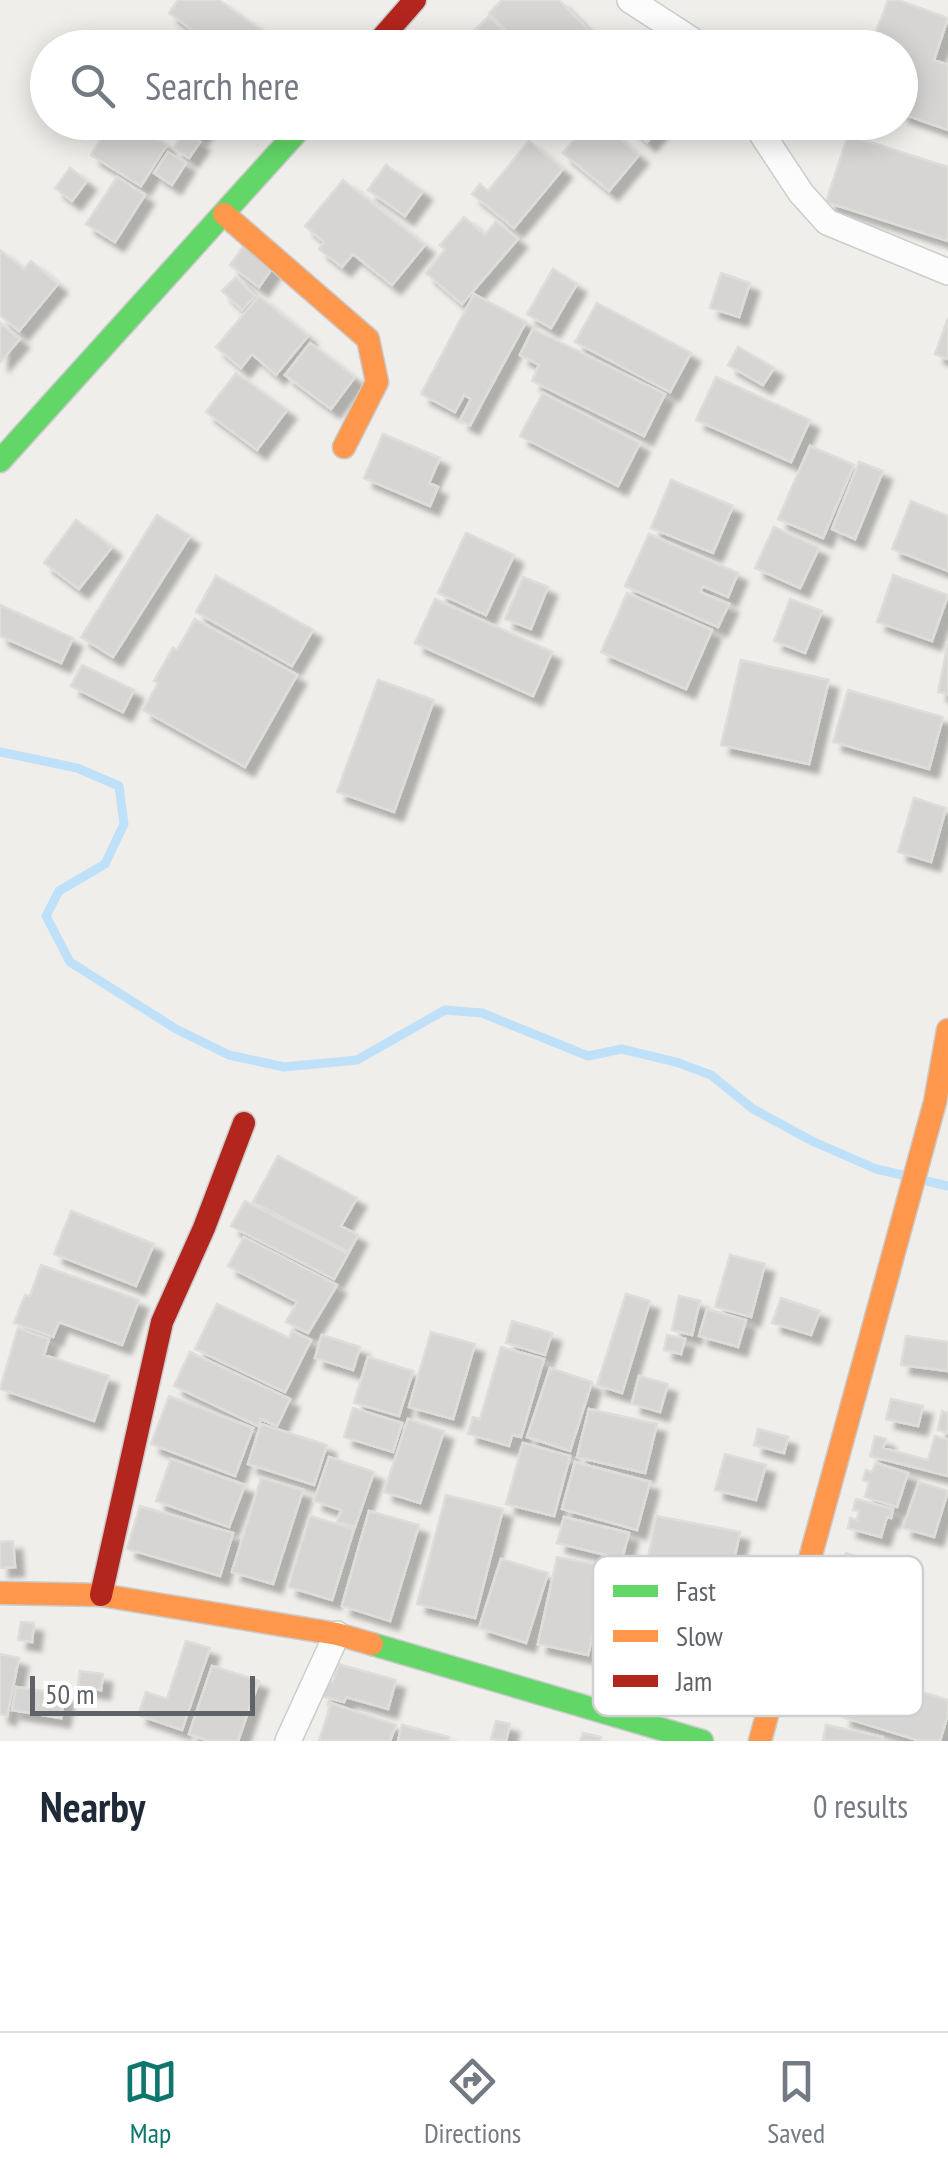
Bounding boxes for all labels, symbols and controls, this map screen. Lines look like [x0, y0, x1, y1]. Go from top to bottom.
search box [30, 30, 918, 140]
icon: search [65, 58, 120, 113]
text: Search here [145, 61, 299, 110]
legend [593, 1556, 923, 1716]
text: Fast [676, 1572, 716, 1609]
text: Slow [676, 1617, 723, 1654]
text: Jam [675, 1662, 712, 1699]
scale bar [30, 1671, 255, 1716]
text: 50 m [45, 1675, 94, 1712]
text: Nearby [40, 1779, 145, 1834]
text: 0 results [813, 1785, 908, 1827]
tab: Map [123, 2054, 178, 2151]
tab: Directions [424, 2054, 521, 2151]
tab: Saved [767, 2054, 825, 2151]

